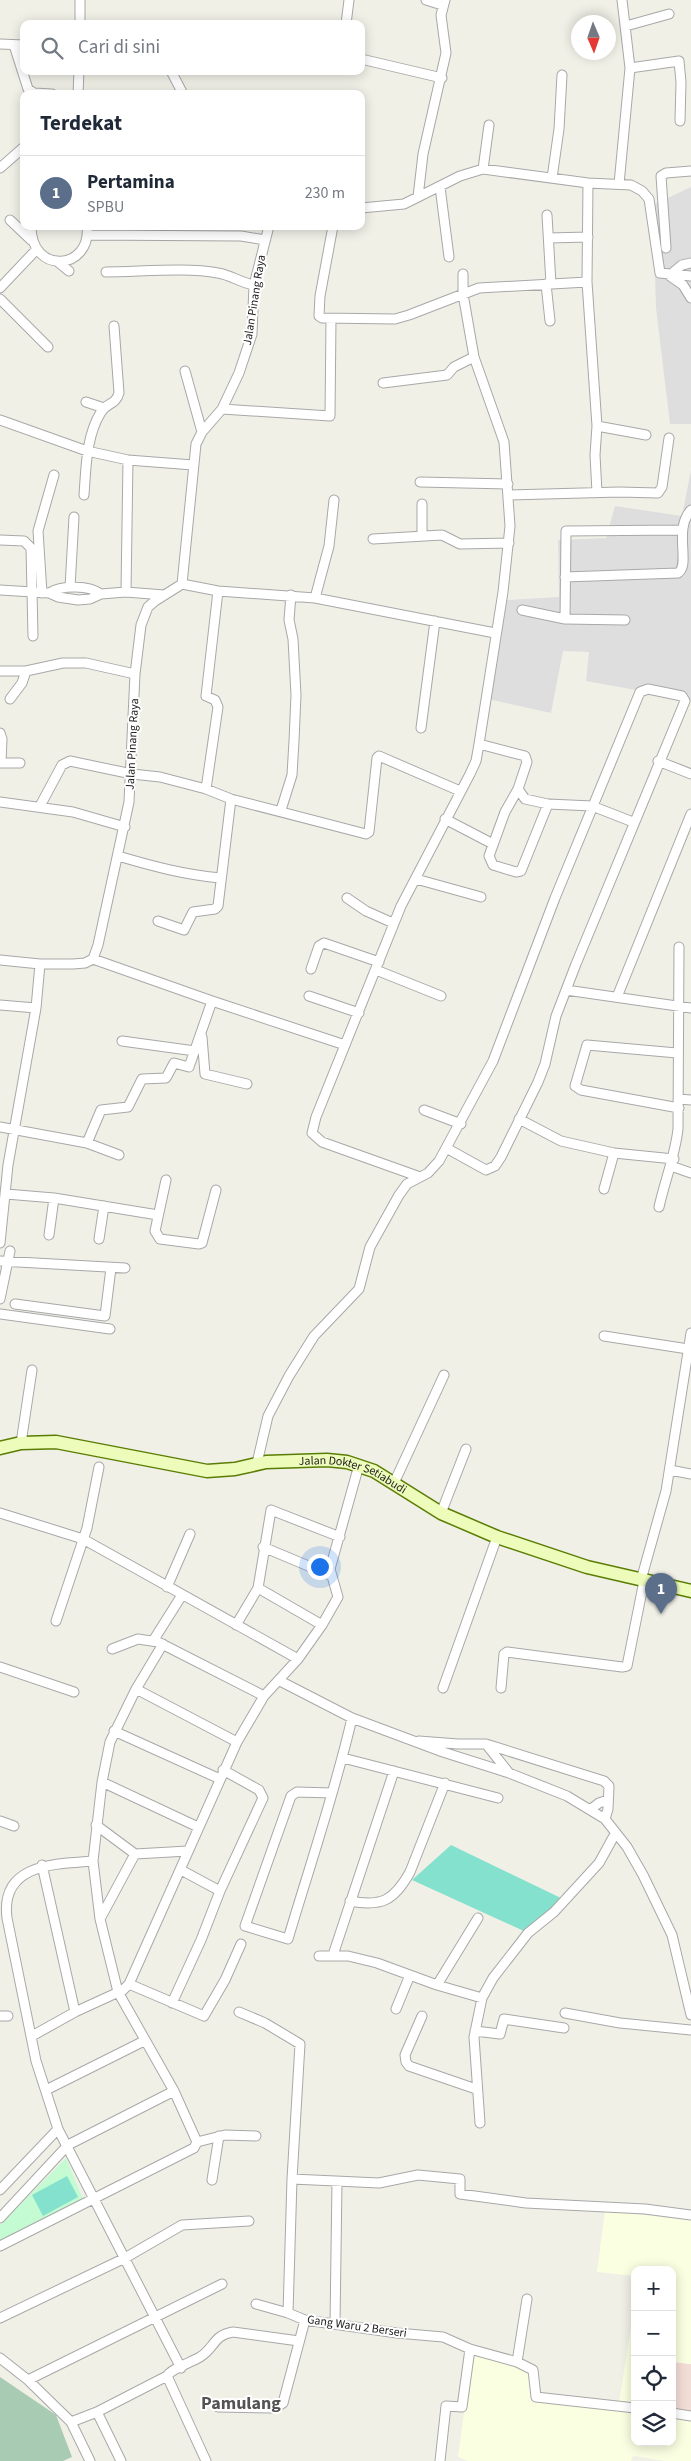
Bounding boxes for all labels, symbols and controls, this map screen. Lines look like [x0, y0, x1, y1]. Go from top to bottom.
north arrow [571, 15, 616, 60]
search box [20, 20, 365, 75]
icon: search [38, 34, 66, 62]
text: Cari di sini [78, 34, 160, 61]
text: Terdekat [40, 108, 122, 138]
text: Pertamina [87, 169, 175, 196]
text: 1 [52, 182, 60, 204]
text: 230 m [305, 182, 345, 204]
text: SPBU [87, 196, 124, 218]
street label: Jalan Pinang Raya [239, 254, 270, 347]
street label: Jalan Pinang Raya [122, 698, 143, 790]
street label: Jalan Dokter Setiabudi [298, 1452, 410, 1498]
your location [307, 1554, 333, 1580]
pin: 1 [645, 1573, 677, 1614]
map controls [631, 2266, 676, 2446]
button: + [631, 2266, 676, 2311]
street label: Gang Waru 2 Berseri [306, 2311, 408, 2342]
button: − [631, 2311, 676, 2356]
button: locate [631, 2356, 676, 2401]
district label: Pamulang [201, 2391, 281, 2416]
button: layers [631, 2401, 676, 2446]

